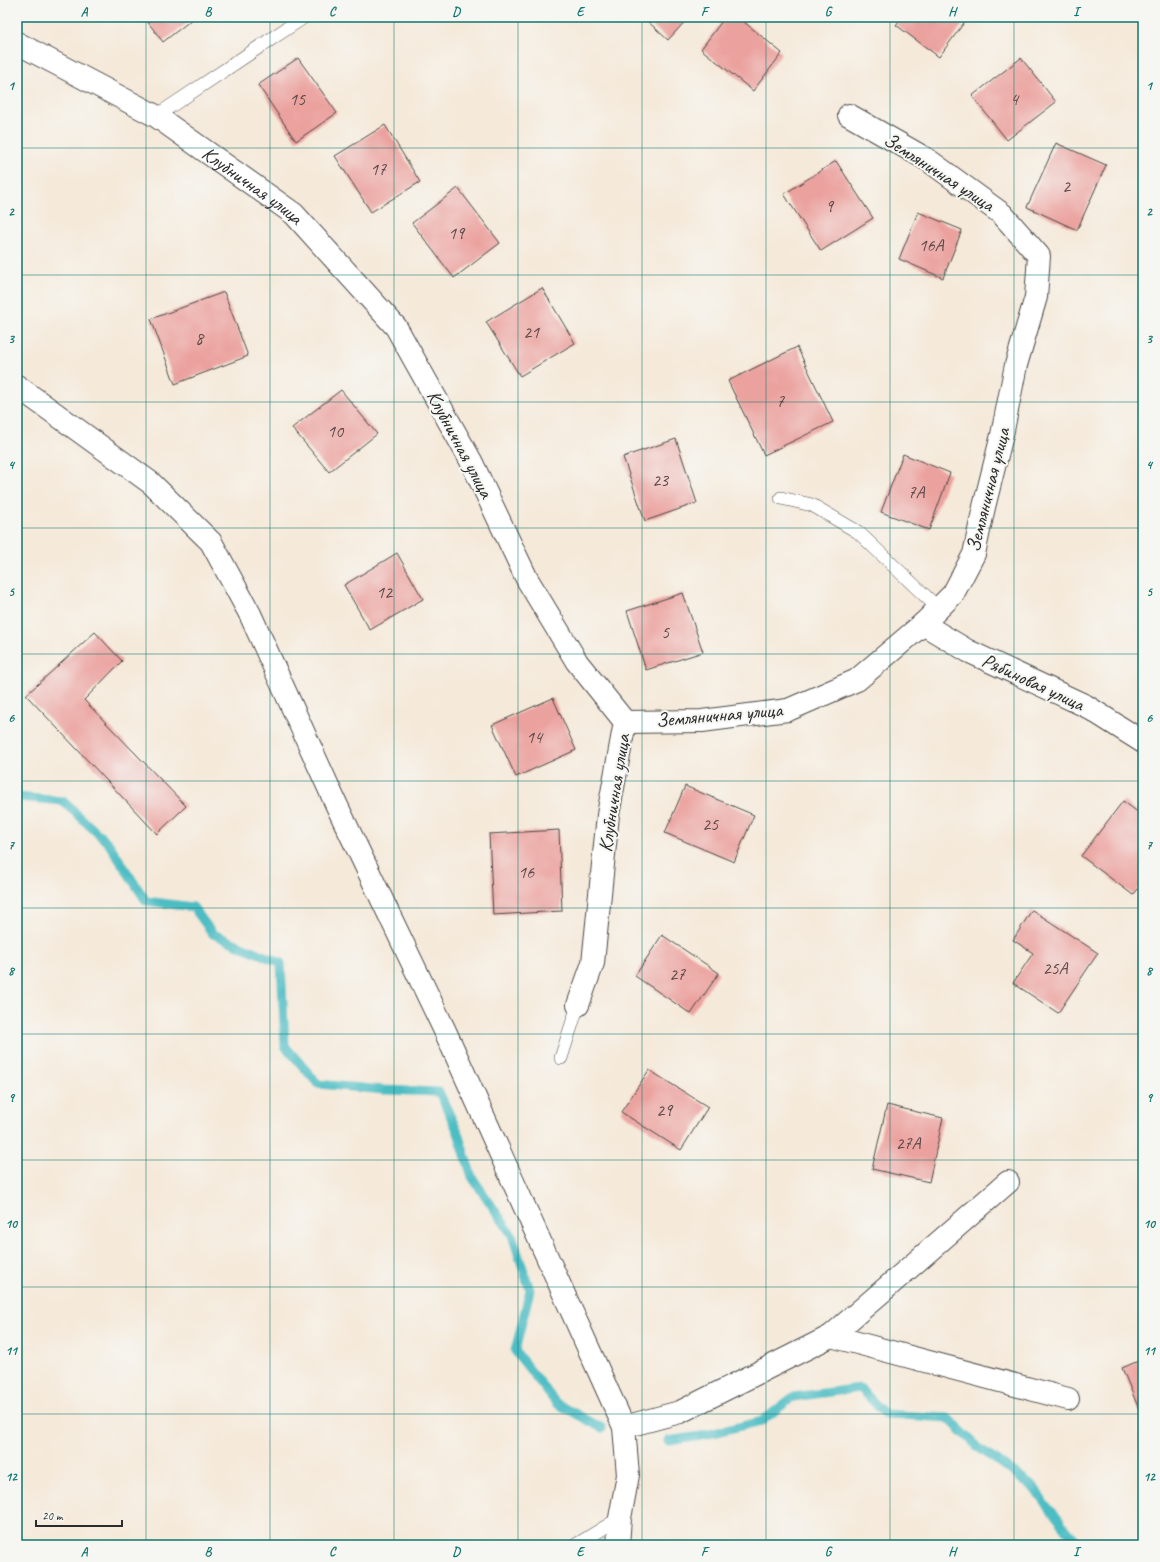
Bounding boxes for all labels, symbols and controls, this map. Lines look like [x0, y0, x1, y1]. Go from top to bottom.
text: A [81, 4, 89, 20]
text: B [205, 4, 213, 20]
text: C [329, 4, 337, 20]
text: D [452, 4, 461, 20]
text: E [577, 4, 586, 20]
text: F [701, 4, 710, 20]
text: G [825, 4, 833, 20]
text: H [948, 4, 958, 20]
text: I [1073, 4, 1082, 20]
text: 1 [8, 78, 16, 94]
text: 1 [1146, 78, 1154, 94]
house number: 15 [289, 88, 306, 110]
house number: 4 [1010, 88, 1020, 110]
street label: Земляничная улица [879, 127, 1001, 218]
street label: Клубничная улица [197, 140, 310, 230]
house number: 17 [370, 158, 387, 180]
house number: 2 [1062, 175, 1072, 197]
house number: 9 [825, 195, 835, 217]
text: 2 [8, 204, 15, 220]
text: 2 [1146, 204, 1153, 220]
house number: 19 [448, 222, 466, 244]
house number: 16А [918, 234, 945, 256]
house number: 21 [523, 321, 540, 343]
house number: 8 [195, 327, 205, 349]
text: 3 [8, 331, 15, 347]
text: 3 [1146, 331, 1153, 347]
street label: Клубничная улица [421, 386, 499, 503]
house number: 7 [776, 390, 785, 412]
house number: 10 [327, 420, 345, 442]
street label: Земляничная улица [961, 424, 1016, 555]
text: 4 [8, 457, 16, 473]
text: 4 [1146, 457, 1154, 473]
house number: 23 [652, 469, 670, 491]
house number: 7А [907, 481, 926, 503]
house number: 12 [376, 581, 394, 603]
text: 5 [8, 584, 15, 600]
text: 5 [1146, 584, 1153, 600]
house number: 5 [661, 621, 670, 643]
street label: Рябиновая улица [978, 647, 1090, 717]
street label: Земляничная улица [655, 697, 785, 733]
text: 6 [8, 710, 15, 726]
text: 6 [1146, 710, 1153, 726]
house number: 14 [526, 726, 544, 748]
street label: Клубничная улица [592, 731, 636, 854]
house number: 25 [702, 813, 719, 835]
text: 7 [8, 837, 15, 853]
text: 7 [1146, 837, 1153, 853]
house number: 16 [518, 861, 535, 883]
house number: 25А [1042, 957, 1069, 979]
text: 8 [8, 963, 16, 979]
house number: 27 [669, 963, 686, 985]
text: 8 [1146, 963, 1154, 979]
text: 9 [8, 1090, 15, 1106]
text: 9 [1146, 1090, 1153, 1106]
house number: 29 [656, 1099, 674, 1121]
house number: 27А [895, 1132, 922, 1154]
text: 10 [5, 1216, 18, 1232]
text: 10 [1143, 1216, 1156, 1232]
text: 11 [5, 1343, 19, 1359]
text: 11 [1143, 1343, 1157, 1359]
text: 12 [5, 1469, 18, 1485]
text: 12 [1143, 1469, 1156, 1485]
scale bar [36, 1502, 122, 1528]
text: 20 m [42, 1508, 64, 1524]
text: A [81, 1544, 89, 1560]
text: B [205, 1544, 213, 1560]
text: C [329, 1544, 337, 1560]
text: D [452, 1544, 461, 1560]
text: E [577, 1544, 586, 1560]
text: F [701, 1544, 710, 1560]
text: G [825, 1544, 833, 1560]
text: H [948, 1544, 958, 1560]
text: I [1073, 1544, 1082, 1560]

